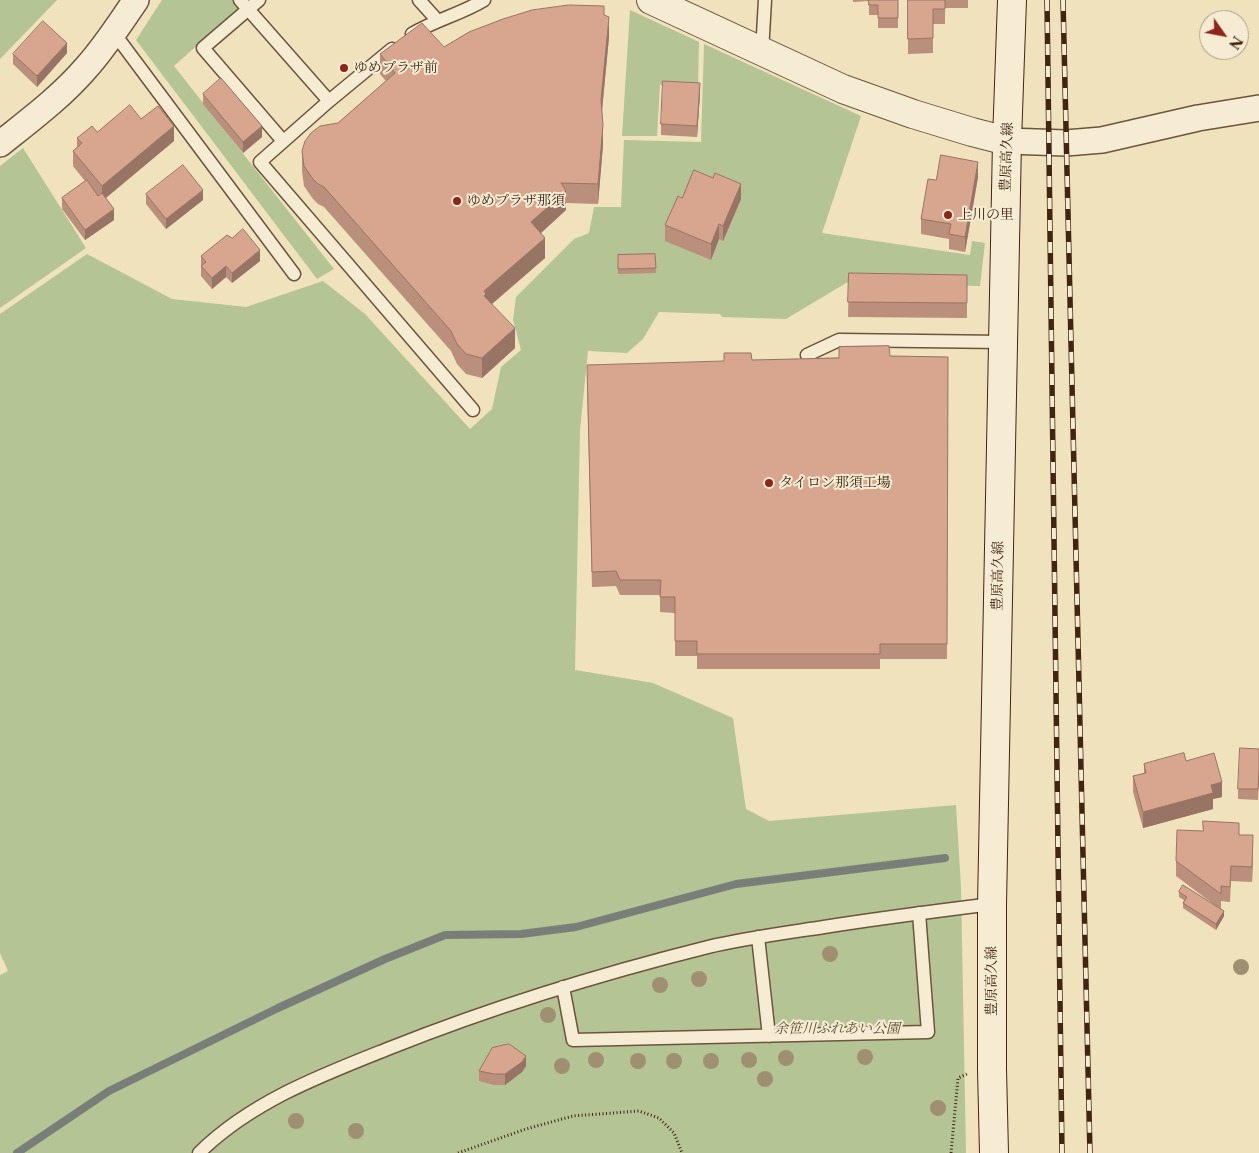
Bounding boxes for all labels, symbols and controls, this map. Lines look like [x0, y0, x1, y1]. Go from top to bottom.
north arrow [1199, 10, 1249, 60]
text: N [1225, 33, 1247, 53]
place label: ゆめプラザ前 [354, 60, 438, 76]
marker: ゆめプラザ前 [338, 62, 350, 74]
street label: 豊原高久線 [997, 122, 1017, 192]
place label: ゆめプラザ那須 [467, 193, 565, 209]
marker: ゆめプラザ那須 [451, 195, 463, 207]
place label: 上川の里 [958, 207, 1014, 223]
marker: 上川の里 [942, 209, 954, 221]
place label: タイロン那須工場 [779, 475, 891, 491]
marker: タイロン那須工場 [763, 477, 775, 489]
street label: 豊原高久線 [989, 541, 1007, 611]
street label: 豊原高久線 [984, 946, 1000, 1016]
park label: 余笹川ふれあい公園 [774, 1021, 900, 1037]

